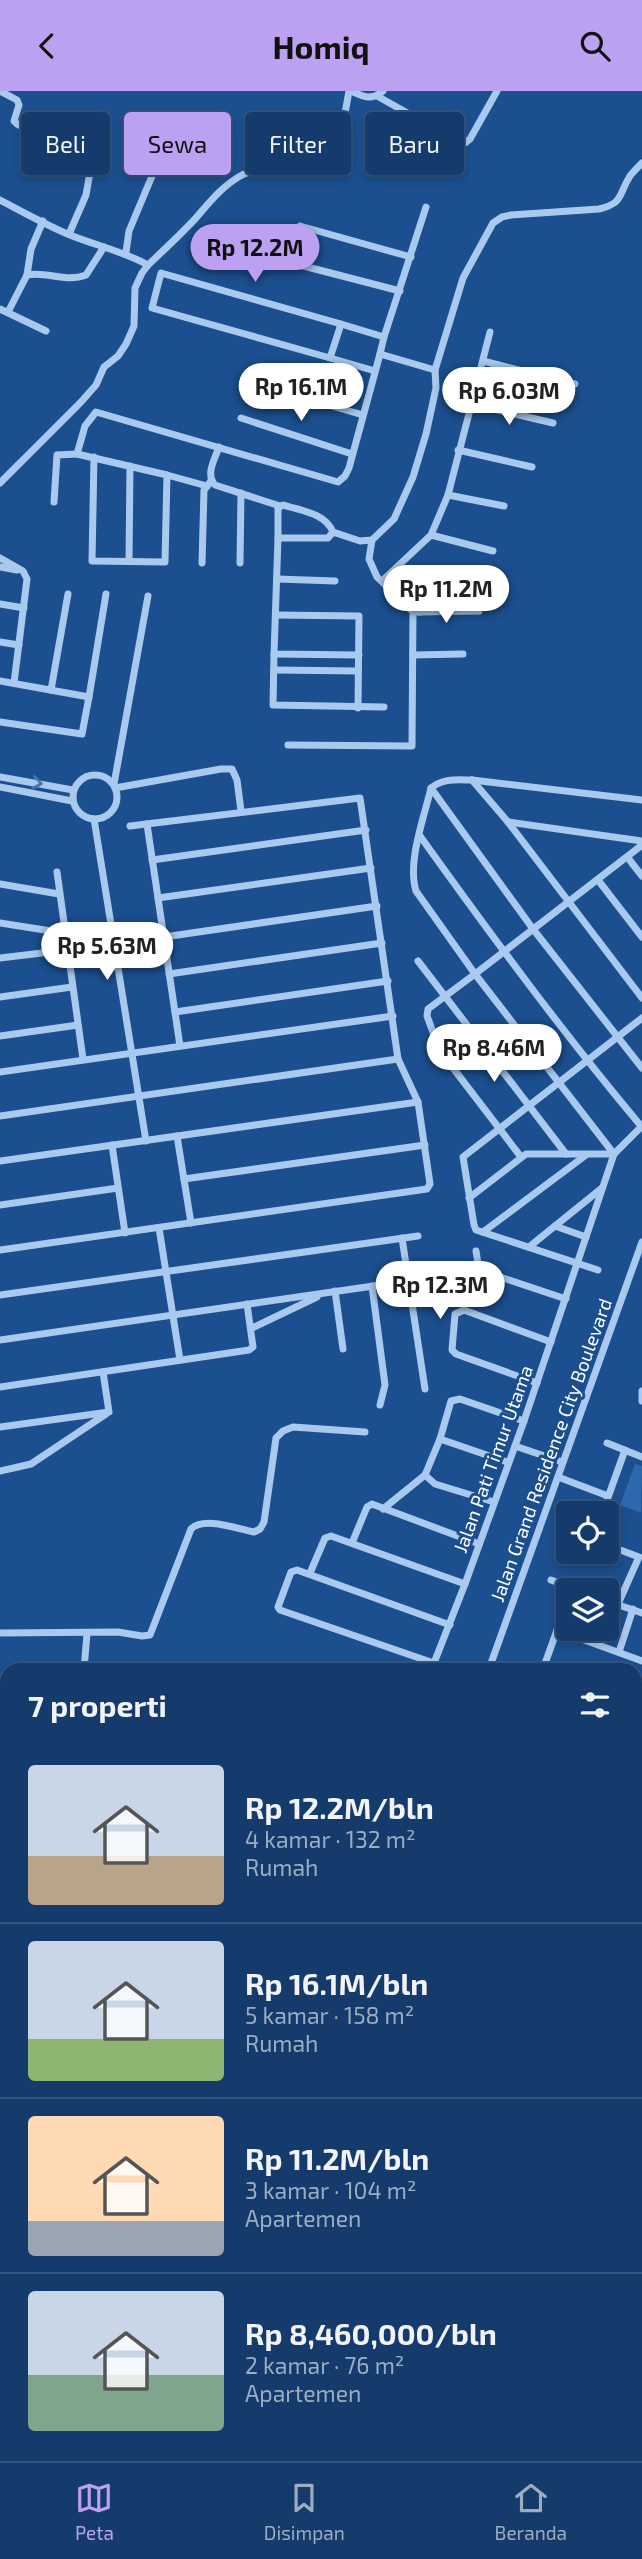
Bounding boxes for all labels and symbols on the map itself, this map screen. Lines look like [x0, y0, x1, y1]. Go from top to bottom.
pin: Rp 12.2M [183, 225, 327, 284]
pin: Rp 16.1M [229, 363, 373, 423]
pin: Rp 6.03M [437, 367, 581, 427]
pin: Rp 11.2M [374, 566, 518, 625]
one-way arrow [31, 775, 43, 790]
pin: Rp 5.63M [35, 923, 179, 982]
pin: Rp 8.46M [422, 1025, 566, 1084]
pin: Rp 12.3M [368, 1261, 512, 1321]
street label: Jalan Grand Residence City Boulevard [485, 1295, 616, 1605]
street label: Jalan Pati Timur Utama [448, 1362, 537, 1556]

